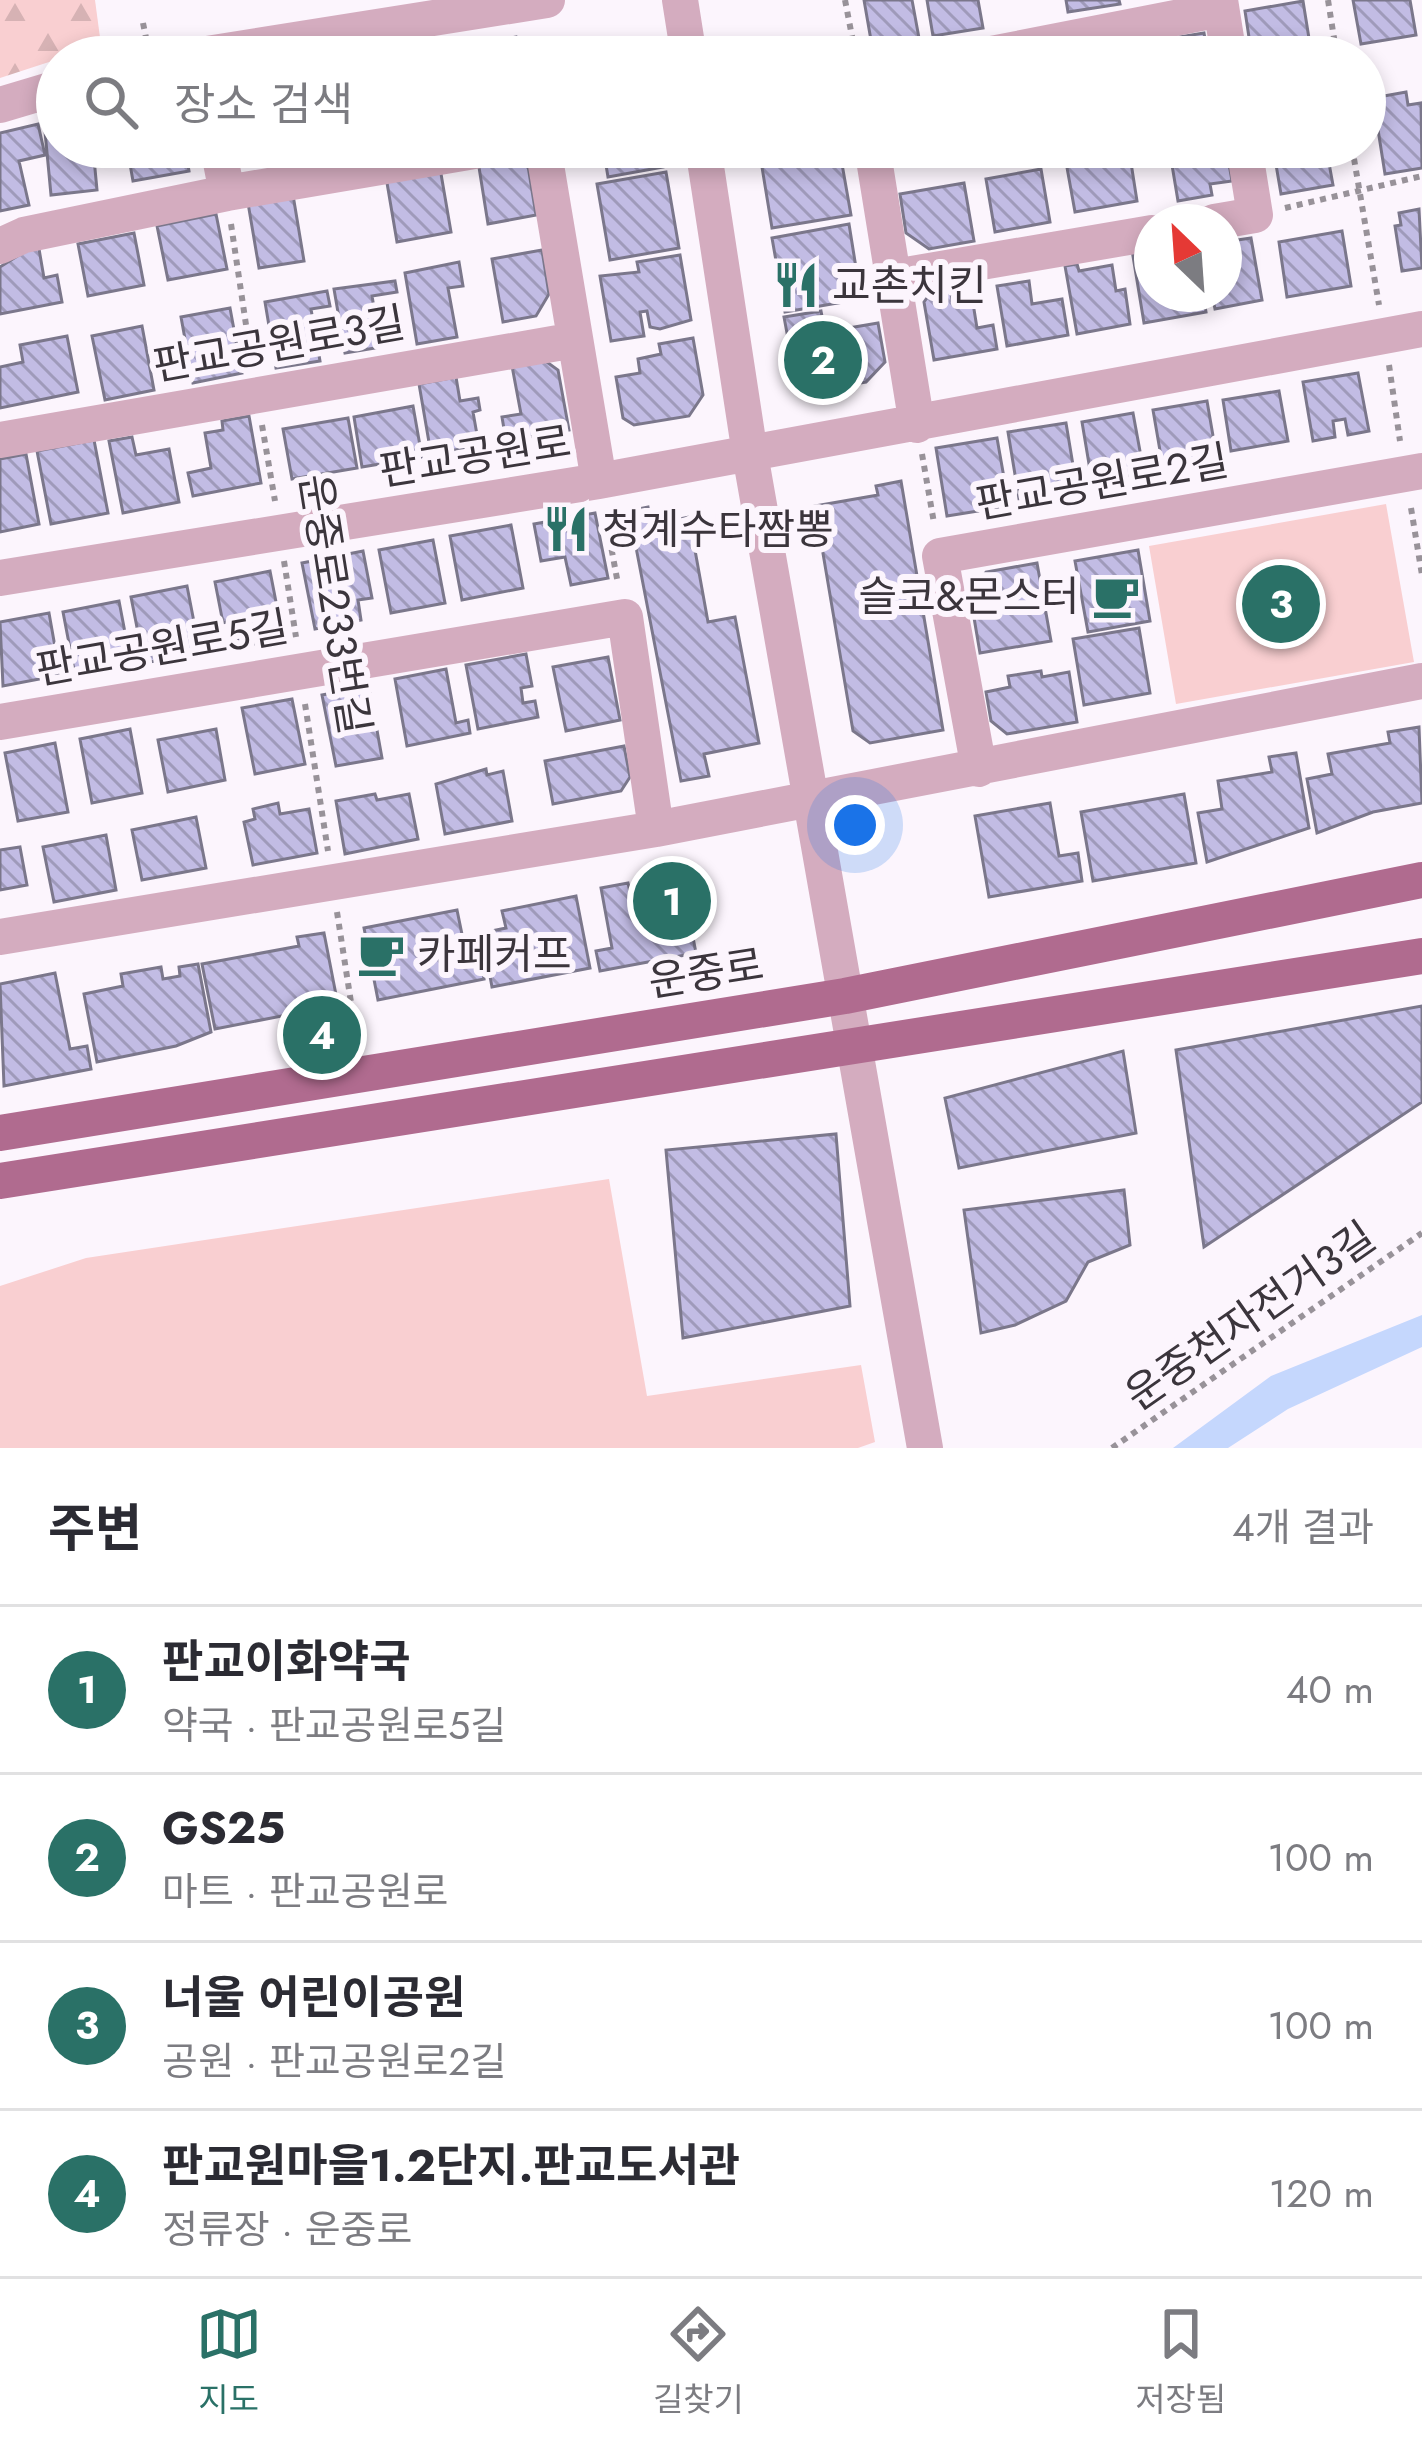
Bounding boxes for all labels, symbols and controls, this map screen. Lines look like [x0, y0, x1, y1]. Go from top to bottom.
search box [36, 36, 1386, 168]
icon: search [78, 69, 144, 135]
text: 장소 검색 [174, 72, 353, 137]
north arrow [1134, 204, 1242, 312]
place label: 교촌치킨 [832, 255, 987, 316]
restaurant icon: 교촌치킨 [771, 260, 821, 310]
street label: 판교공원로3길 [148, 292, 410, 396]
pin: 2 [784, 315, 862, 405]
street label: 판교공원로 [375, 411, 575, 501]
street label: 판교공원로2길 [971, 430, 1233, 534]
street label: 운중로233번길 [284, 469, 386, 739]
place label: 청계수타짬뽕 [602, 499, 834, 560]
restaurant icon: 청계수타짬뽕 [541, 504, 591, 554]
pin: 3 [1242, 559, 1320, 649]
place label: 슬코&몬스터 [858, 566, 1080, 627]
cafe icon: 슬코&몬스터 [1091, 571, 1141, 621]
street label: 판교공원로5길 [31, 596, 293, 700]
your location [825, 795, 885, 855]
pin: 1 [633, 856, 711, 946]
place label: 카페커프 [417, 924, 572, 985]
cafe icon: 카페커프 [356, 929, 406, 979]
street label: 운중로 [644, 934, 768, 1012]
pin: 4 [283, 990, 361, 1080]
street label: 운중천자전거3길 [1112, 1207, 1388, 1425]
text: 주변 [48, 1491, 142, 1565]
text: 4개 결과 [1232, 1499, 1374, 1556]
text: 판교이화약국 [162, 1629, 410, 1694]
text: 1 [77, 1661, 97, 1718]
text: 40 m [1286, 1661, 1374, 1718]
text: 약국 · 판교공원로5길 [162, 1697, 506, 1754]
text: GS25 [162, 1795, 285, 1860]
text: 2 [74, 1829, 100, 1886]
text: 100 m [1268, 1829, 1374, 1886]
text: 마트 · 판교공원로 [162, 1863, 448, 1920]
text: 너울 어린이공원 [162, 1965, 465, 2030]
text: 3 [75, 1997, 99, 2054]
text: 100 m [1268, 1997, 1374, 2054]
text: 공원 · 판교공원로2길 [162, 2033, 506, 2090]
text: 판교원마을1.2단지.판교도서관 [162, 2133, 740, 2198]
text: 4 [73, 2165, 101, 2222]
text: 120 m [1269, 2165, 1374, 2222]
text: 정류장 · 운중로 [162, 2201, 412, 2258]
tab: 지도 [196, 2301, 262, 2423]
tab: 길찾기 [653, 2301, 744, 2423]
tab: 저장됨 [1135, 2301, 1226, 2423]

